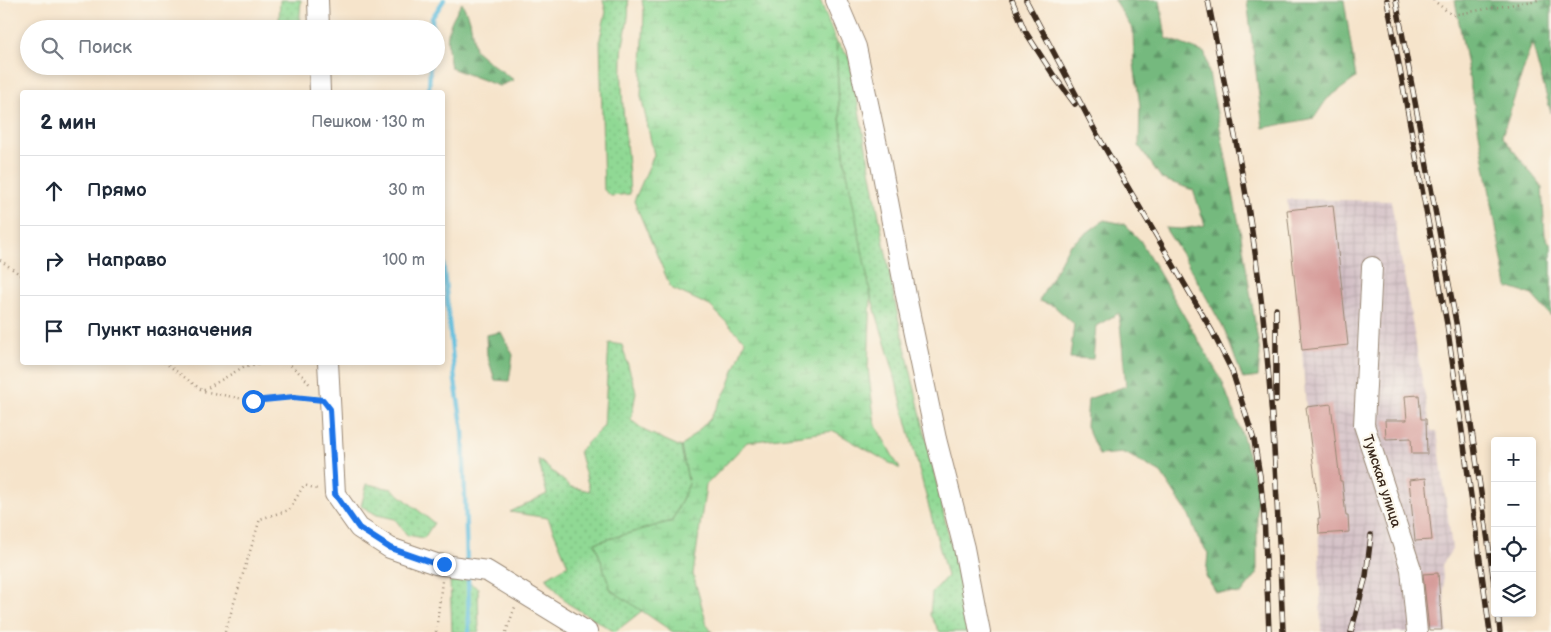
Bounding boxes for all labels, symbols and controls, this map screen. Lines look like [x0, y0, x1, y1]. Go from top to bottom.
search box [20, 20, 445, 75]
icon: search [38, 34, 66, 62]
text: Поиск [78, 36, 132, 59]
text: 2 мин [40, 110, 96, 135]
text: Пешком · 130 m [311, 113, 425, 132]
icon: ahead [40, 177, 68, 205]
text: Прямо [87, 179, 147, 202]
text: 30 m [388, 181, 425, 200]
icon: right [40, 247, 68, 275]
text: Направо [87, 249, 167, 272]
text: 100 m [382, 251, 425, 270]
icon: arrive [40, 317, 68, 345]
text: Пункт назначения [87, 319, 252, 342]
route start [242, 390, 265, 413]
street label: Тумская улица [1359, 432, 1405, 530]
map controls [1491, 437, 1536, 617]
button: + [1491, 437, 1536, 482]
button: − [1491, 482, 1536, 527]
button: locate [1491, 527, 1536, 572]
route end [433, 553, 456, 576]
button: layers [1491, 572, 1536, 617]

